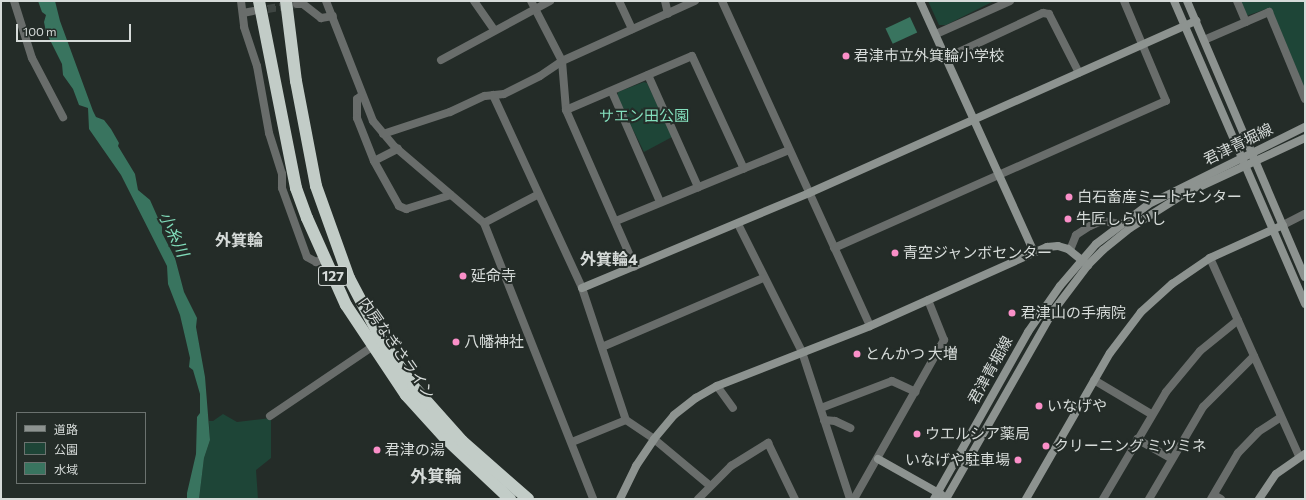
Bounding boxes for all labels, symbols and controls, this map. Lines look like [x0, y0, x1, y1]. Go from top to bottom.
scale bar [18, 16, 133, 42]
text: 100 m [23, 24, 57, 38]
place label: 君津市立外箕輪小学校 [854, 47, 1004, 65]
marker: 君津市立外箕輪小学校 [841, 51, 851, 61]
park label: サエン田公園 [599, 107, 689, 125]
street label: 君津青堀線 [1200, 119, 1276, 169]
place label: 白石畜産ミートセンター [1077, 188, 1242, 206]
marker: 白石畜産ミートセンター [1064, 192, 1074, 202]
water label: 小糸川 [155, 208, 193, 260]
place label: 牛匠しらいし [1076, 210, 1166, 228]
marker: 牛匠しらいし [1063, 214, 1073, 224]
district label: 外箕輪 [215, 230, 263, 250]
place label: 青空ジャンボセンター [903, 244, 1053, 262]
marker: 青空ジャンボセンター [890, 248, 900, 258]
district label: 外箕輪4 [580, 249, 638, 269]
road number: 127 [318, 264, 348, 288]
place label: 延命寺 [471, 267, 516, 285]
marker: 延命寺 [458, 271, 468, 281]
street label: 内房なぎさライン [355, 294, 439, 402]
place label: 君津山の手病院 [1021, 304, 1126, 322]
marker: 君津山の手病院 [1006, 307, 1018, 319]
place label: 八幡神社 [464, 333, 524, 351]
street label: 君津青堀線 [964, 333, 1016, 407]
marker: 八幡神社 [451, 337, 461, 347]
place label: とんかつ 大増 [865, 345, 958, 363]
marker: とんかつ 大増 [852, 349, 862, 359]
place label: いなげや [1047, 397, 1107, 415]
marker: いなげや [1034, 401, 1044, 411]
legend [16, 412, 146, 484]
text: 道路 [54, 422, 78, 436]
place label: ウエルシア薬局 [925, 425, 1030, 443]
marker: ウエルシア薬局 [912, 429, 922, 439]
place label: クリーニング ミツミネ [1054, 437, 1207, 455]
place label: 君津の湯 [385, 441, 445, 459]
marker: クリーニング ミツミネ [1041, 441, 1051, 451]
text: 公園 [54, 442, 78, 456]
marker: 君津の湯 [372, 445, 382, 455]
place label: いなげや駐車場 [905, 451, 1010, 469]
marker: いなげや駐車場 [1013, 455, 1023, 465]
text: 水域 [54, 462, 78, 476]
district label: 外箕輪 [411, 466, 461, 486]

